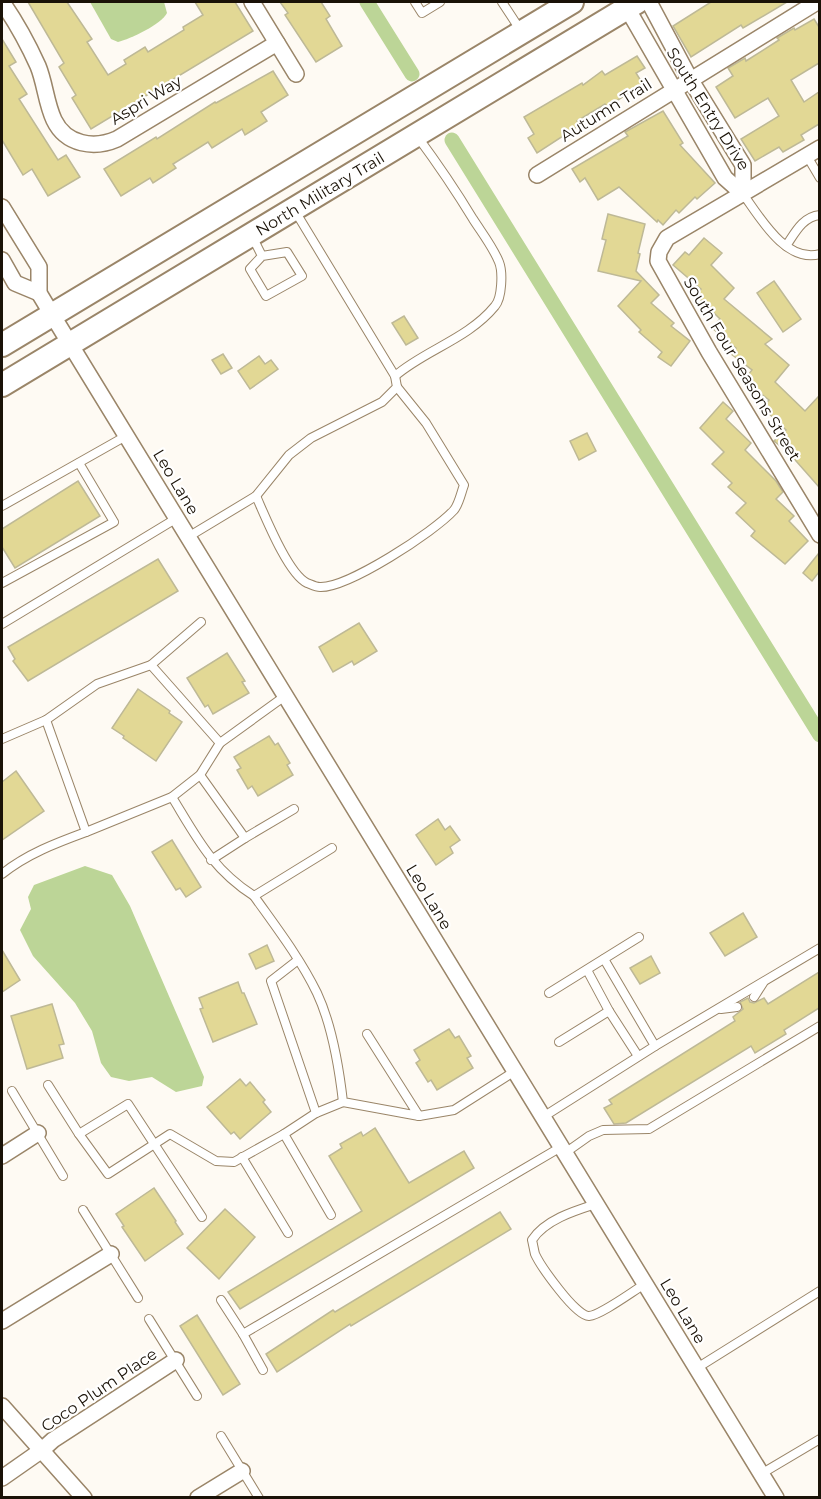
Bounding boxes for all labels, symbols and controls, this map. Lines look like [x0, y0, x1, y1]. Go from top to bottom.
street label: South Entry Drive [663, 44, 753, 174]
street label: Aspri Way [107, 71, 185, 129]
street label: Autumn Trail [557, 74, 655, 146]
street label: North Military Trail [252, 148, 388, 240]
street label: South Four Seasons Street [679, 274, 805, 465]
street label: Leo Lane [149, 446, 203, 518]
street label: Leo Lane [402, 861, 456, 933]
street label: Leo Lane [656, 1275, 710, 1347]
street label: Coco Plum Place [37, 1344, 161, 1436]

